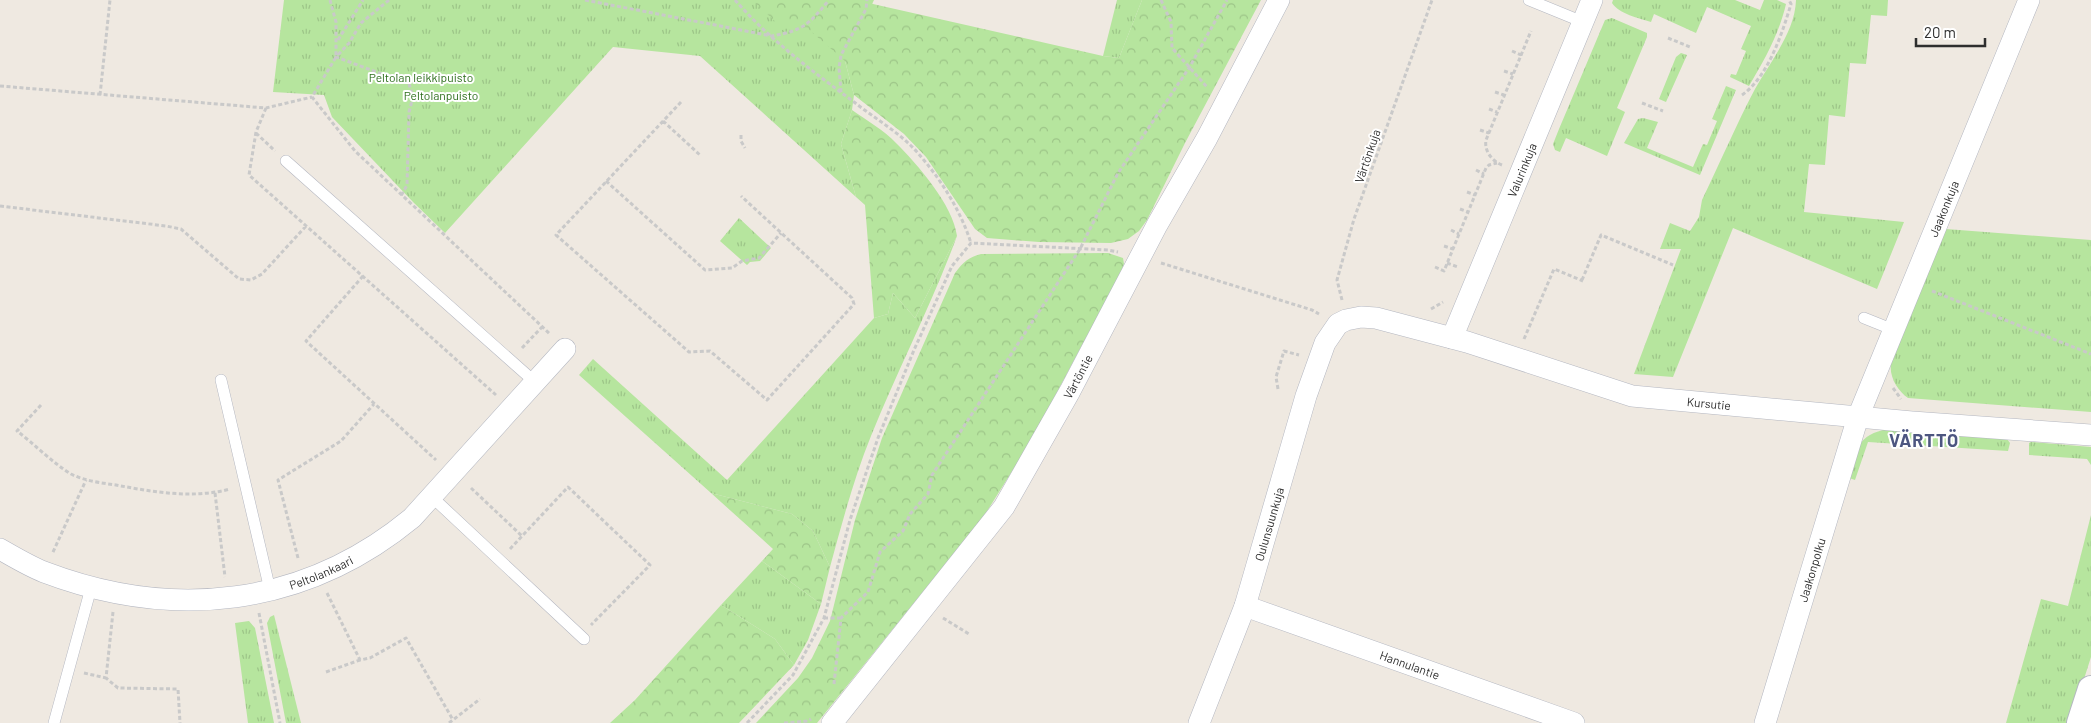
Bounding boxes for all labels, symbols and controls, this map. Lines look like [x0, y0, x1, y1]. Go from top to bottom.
scale bar [1916, 15, 1985, 47]
text: 20 m [1924, 23, 1956, 41]
park label: Peltolan leikkipuisto [369, 70, 473, 84]
park label: Peltolanpuisto [404, 88, 478, 102]
street label: Värtönkuja [1351, 127, 1383, 185]
street label: Valurinkuja [1504, 141, 1539, 199]
street label: Jaakonkuja [1926, 178, 1961, 239]
street label: Värtöntie [1060, 352, 1095, 401]
street label: Kursutie [1686, 394, 1732, 412]
district label: VÄRTTÖ [1889, 429, 1959, 451]
street label: Oulunsuunkuja [1251, 486, 1286, 563]
street label: Jaakonpolku [1795, 536, 1828, 604]
street label: Peltolankaari [287, 553, 355, 592]
street label: Hannulantie [1378, 648, 1442, 682]

